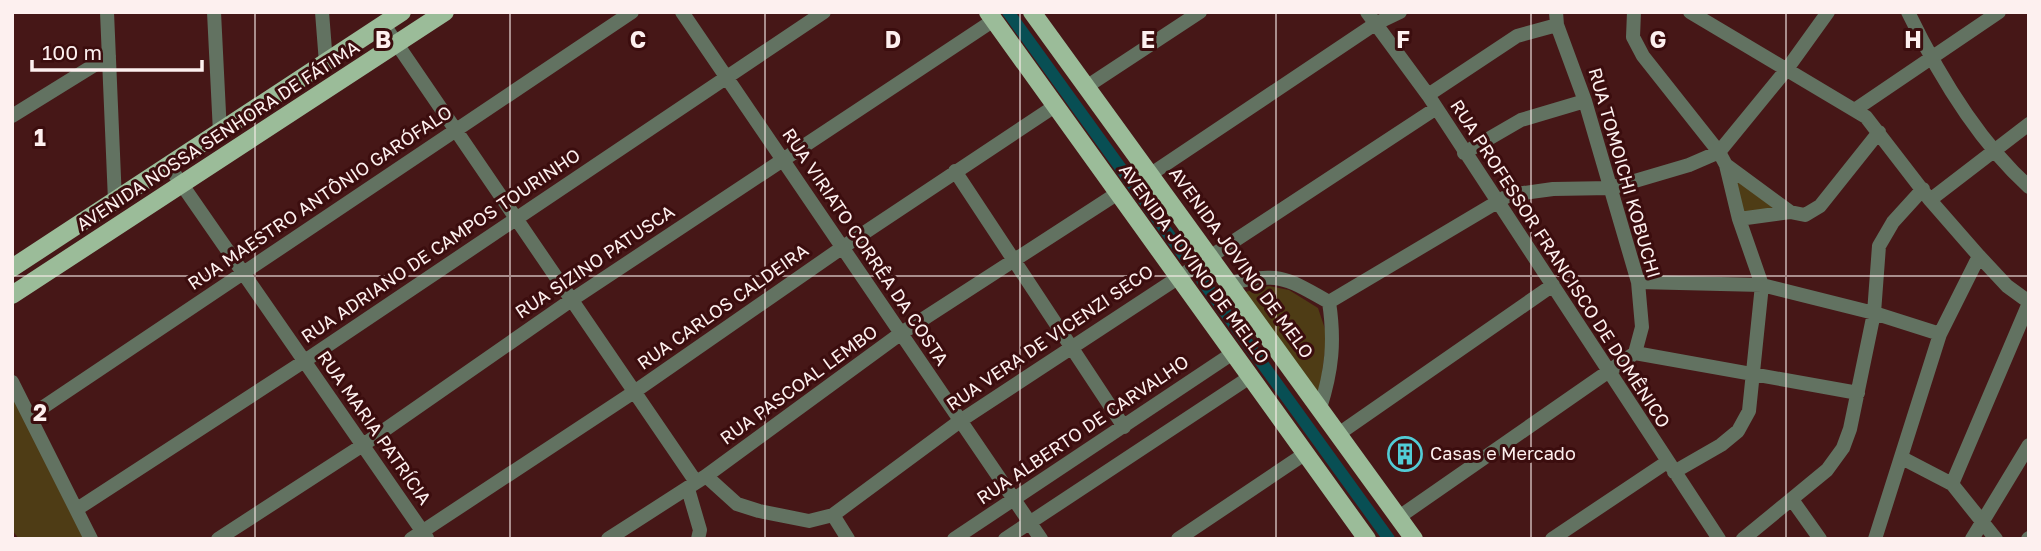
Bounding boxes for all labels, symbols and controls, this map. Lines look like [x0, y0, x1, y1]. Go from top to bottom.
text: B [375, 25, 391, 53]
text: C [630, 25, 646, 53]
text: D [885, 25, 901, 53]
text: E [1141, 25, 1155, 53]
text: F [1396, 25, 1410, 53]
text: G [1650, 25, 1666, 53]
text: H [1904, 25, 1922, 53]
scale bar [32, 28, 201, 72]
street label: AVENIDA NOSSA SENHORA DE FÁTIMA [72, 35, 363, 235]
text: 100 m [42, 39, 102, 65]
street label: RUA TOMOICHI KOBUCHI [1584, 65, 1666, 281]
street label: RUA PROFESSOR FRANCISCO DE DOMÊNICO [1446, 95, 1675, 432]
street label: RUA MAESTRO ANTÔNIO GARÓFALO [183, 100, 456, 294]
text: 1 [34, 123, 46, 151]
street label: RUA VIRIATO CORRÊA DA COSTA [778, 124, 954, 369]
street label: RUA ADRIANO DE CAMPOS TOURINHO [297, 143, 584, 347]
street label: AVENIDA JOVINO DE MELLO [1115, 159, 1275, 368]
street label: AVENIDA JOVINO DE MELO [1165, 162, 1319, 362]
street label: RUA SIZINO PATUSCA [511, 200, 678, 323]
street label: RUA CARLOS CALDEIRA [633, 239, 812, 374]
street label: RUA VERA DE VICENZI SECO [942, 260, 1157, 415]
street label: RUA PASCOAL LEMBO [715, 320, 881, 449]
street label: RUA MARIA PATRÍCIA [313, 346, 436, 509]
street label: RUA ALBERTO DE CARVALHO [972, 350, 1193, 508]
text: 2 [33, 398, 47, 426]
building icon: Casas e Mercado [1386, 435, 1424, 473]
place label: Casas e Mercado [1430, 442, 1576, 464]

